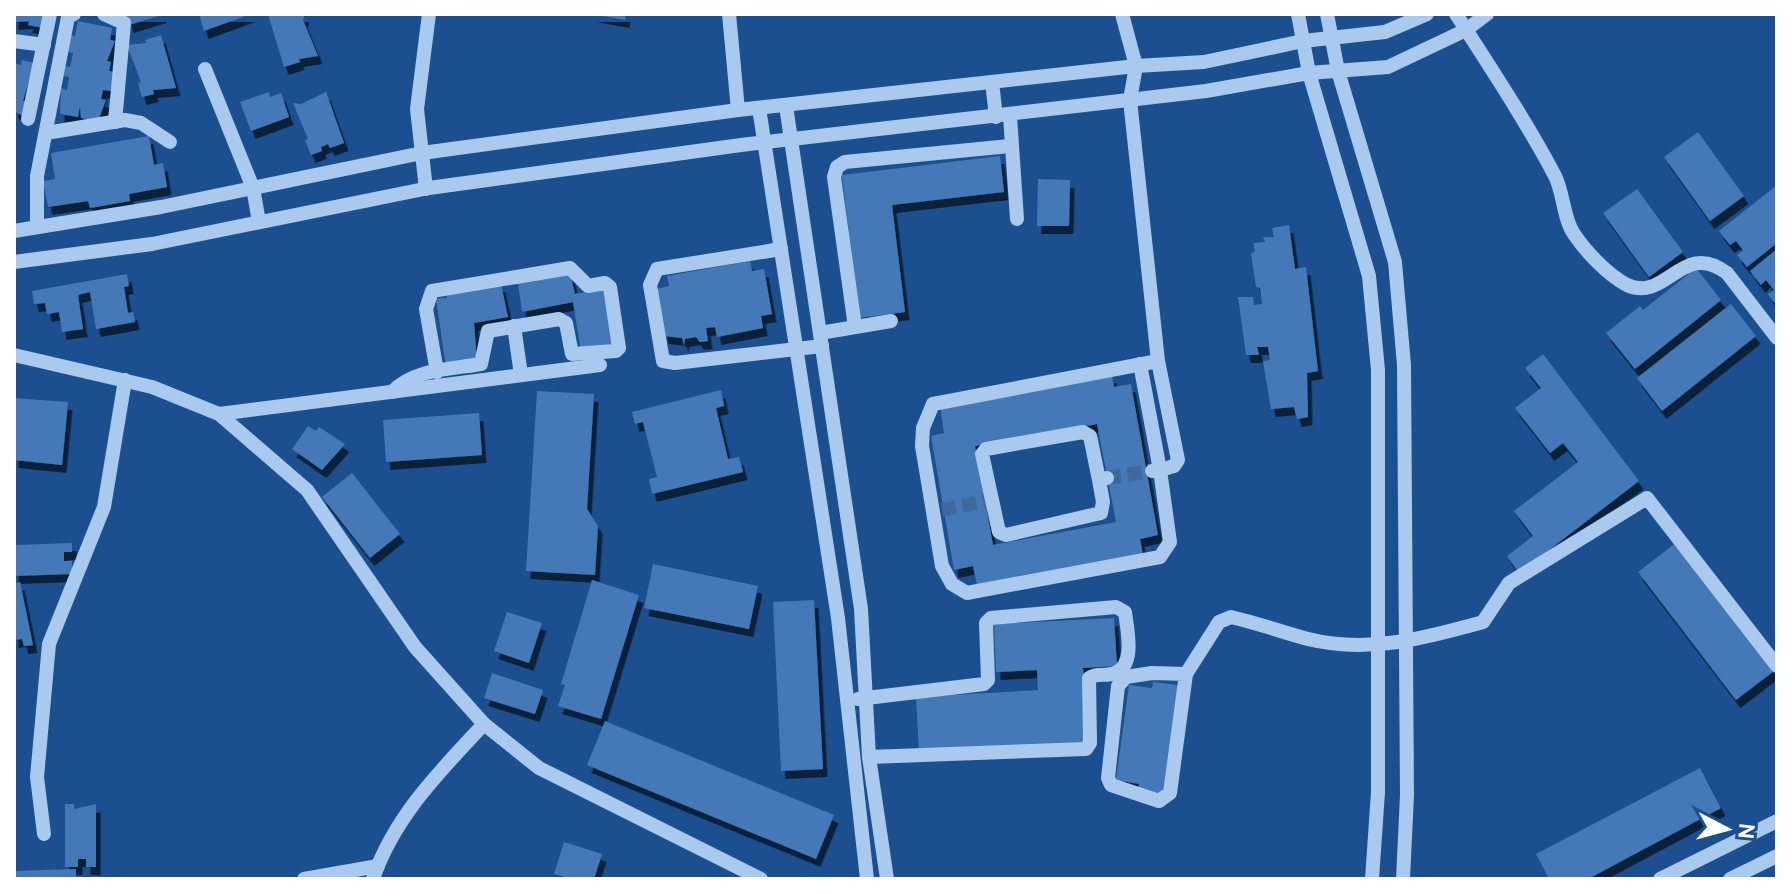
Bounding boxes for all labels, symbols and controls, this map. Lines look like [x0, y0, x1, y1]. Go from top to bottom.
north arrow [1687, 789, 1767, 869]
text: N [1730, 822, 1759, 840]

